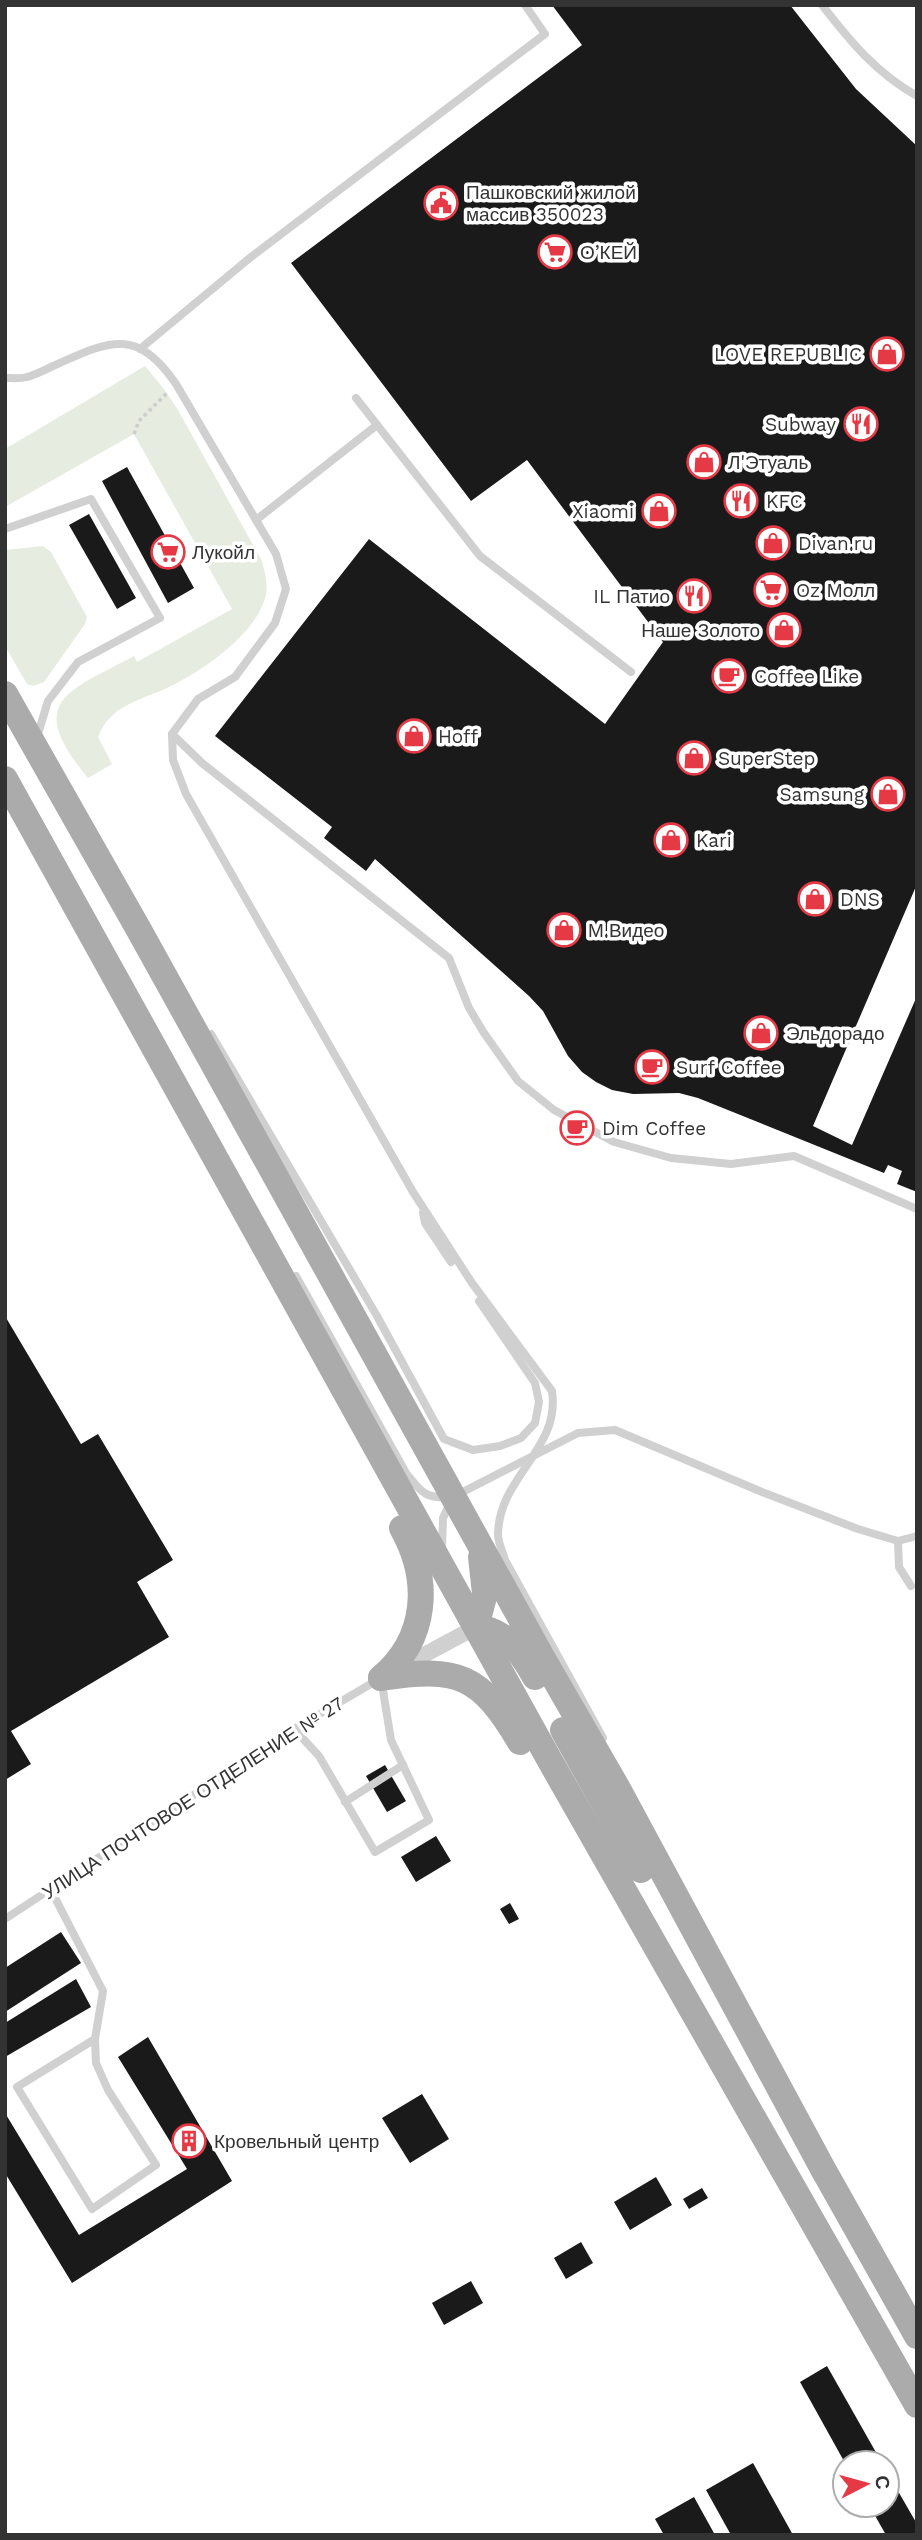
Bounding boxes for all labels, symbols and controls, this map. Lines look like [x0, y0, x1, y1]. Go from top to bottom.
place label: Пашковский жилой массив 350023 [466, 181, 636, 226]
public building icon: Пашковский жилой массив 350023 [422, 184, 460, 222]
supermarket icon: О’КЕЙ [536, 233, 574, 271]
place label: О’КЕЙ [580, 241, 637, 264]
shop icon: LOVE REPUBLIC [868, 335, 906, 373]
place label: LOVE REPUBLIC [714, 343, 862, 366]
restaurant icon: Subway [842, 405, 880, 443]
place label: Subway [765, 413, 836, 436]
shop icon: Л'Этуаль [685, 443, 723, 481]
place label: Л'Этуаль [728, 451, 808, 474]
restaurant icon: KFC [722, 482, 760, 520]
place label: KFC [766, 490, 803, 513]
shop icon: Xiaomi [640, 492, 678, 530]
place label: Xiaomi [572, 500, 634, 523]
shop icon: Divan.ru [754, 524, 792, 562]
place label: Divan.ru [798, 532, 873, 555]
supermarket icon: Лукойл [149, 533, 187, 571]
place label: Лукойл [192, 541, 255, 564]
supermarket icon: Oz Молл [752, 571, 790, 609]
restaurant icon: IL Патио [675, 577, 713, 615]
place label: Oz Молл [796, 579, 875, 602]
place label: IL Патио [593, 585, 670, 608]
shop icon: Наше Золото [765, 611, 803, 649]
place label: Наше Золото [641, 619, 760, 642]
cafe icon: Coffee Like [710, 657, 748, 695]
place label: Coffee Like [754, 665, 859, 688]
shop icon: Hoff [395, 717, 433, 755]
place label: Hoff [438, 725, 478, 748]
shop icon: SuperStep [675, 739, 713, 777]
place label: SuperStep [718, 747, 815, 770]
shop icon: Samsung [869, 775, 907, 813]
place label: Samsung [780, 783, 865, 806]
shop icon: Kari [652, 821, 690, 859]
place label: Kari [696, 829, 732, 852]
shop icon: DNS [796, 880, 834, 918]
place label: DNS [840, 888, 880, 911]
shop icon: М.Видео [545, 911, 583, 949]
place label: М.Видео [588, 919, 664, 942]
shop icon: Эльдорадо [742, 1014, 780, 1052]
place label: Эльдорадо [786, 1022, 884, 1045]
cafe icon: Surf Coffee [633, 1048, 671, 1086]
place label: Surf Coffee [676, 1056, 782, 1079]
cafe icon: Dim Coffee [558, 1109, 596, 1147]
place label: Dim Coffee [602, 1117, 706, 1140]
street label: УЛИЦА ПОЧТОВОЕ ОТДЕЛЕНИЕ № 27 [38, 1692, 348, 1904]
building icon: Кровельный центр [170, 2122, 208, 2160]
place label: Кровельный центр [214, 2130, 379, 2153]
north arrow [831, 2449, 901, 2519]
text: С [870, 2474, 895, 2491]

